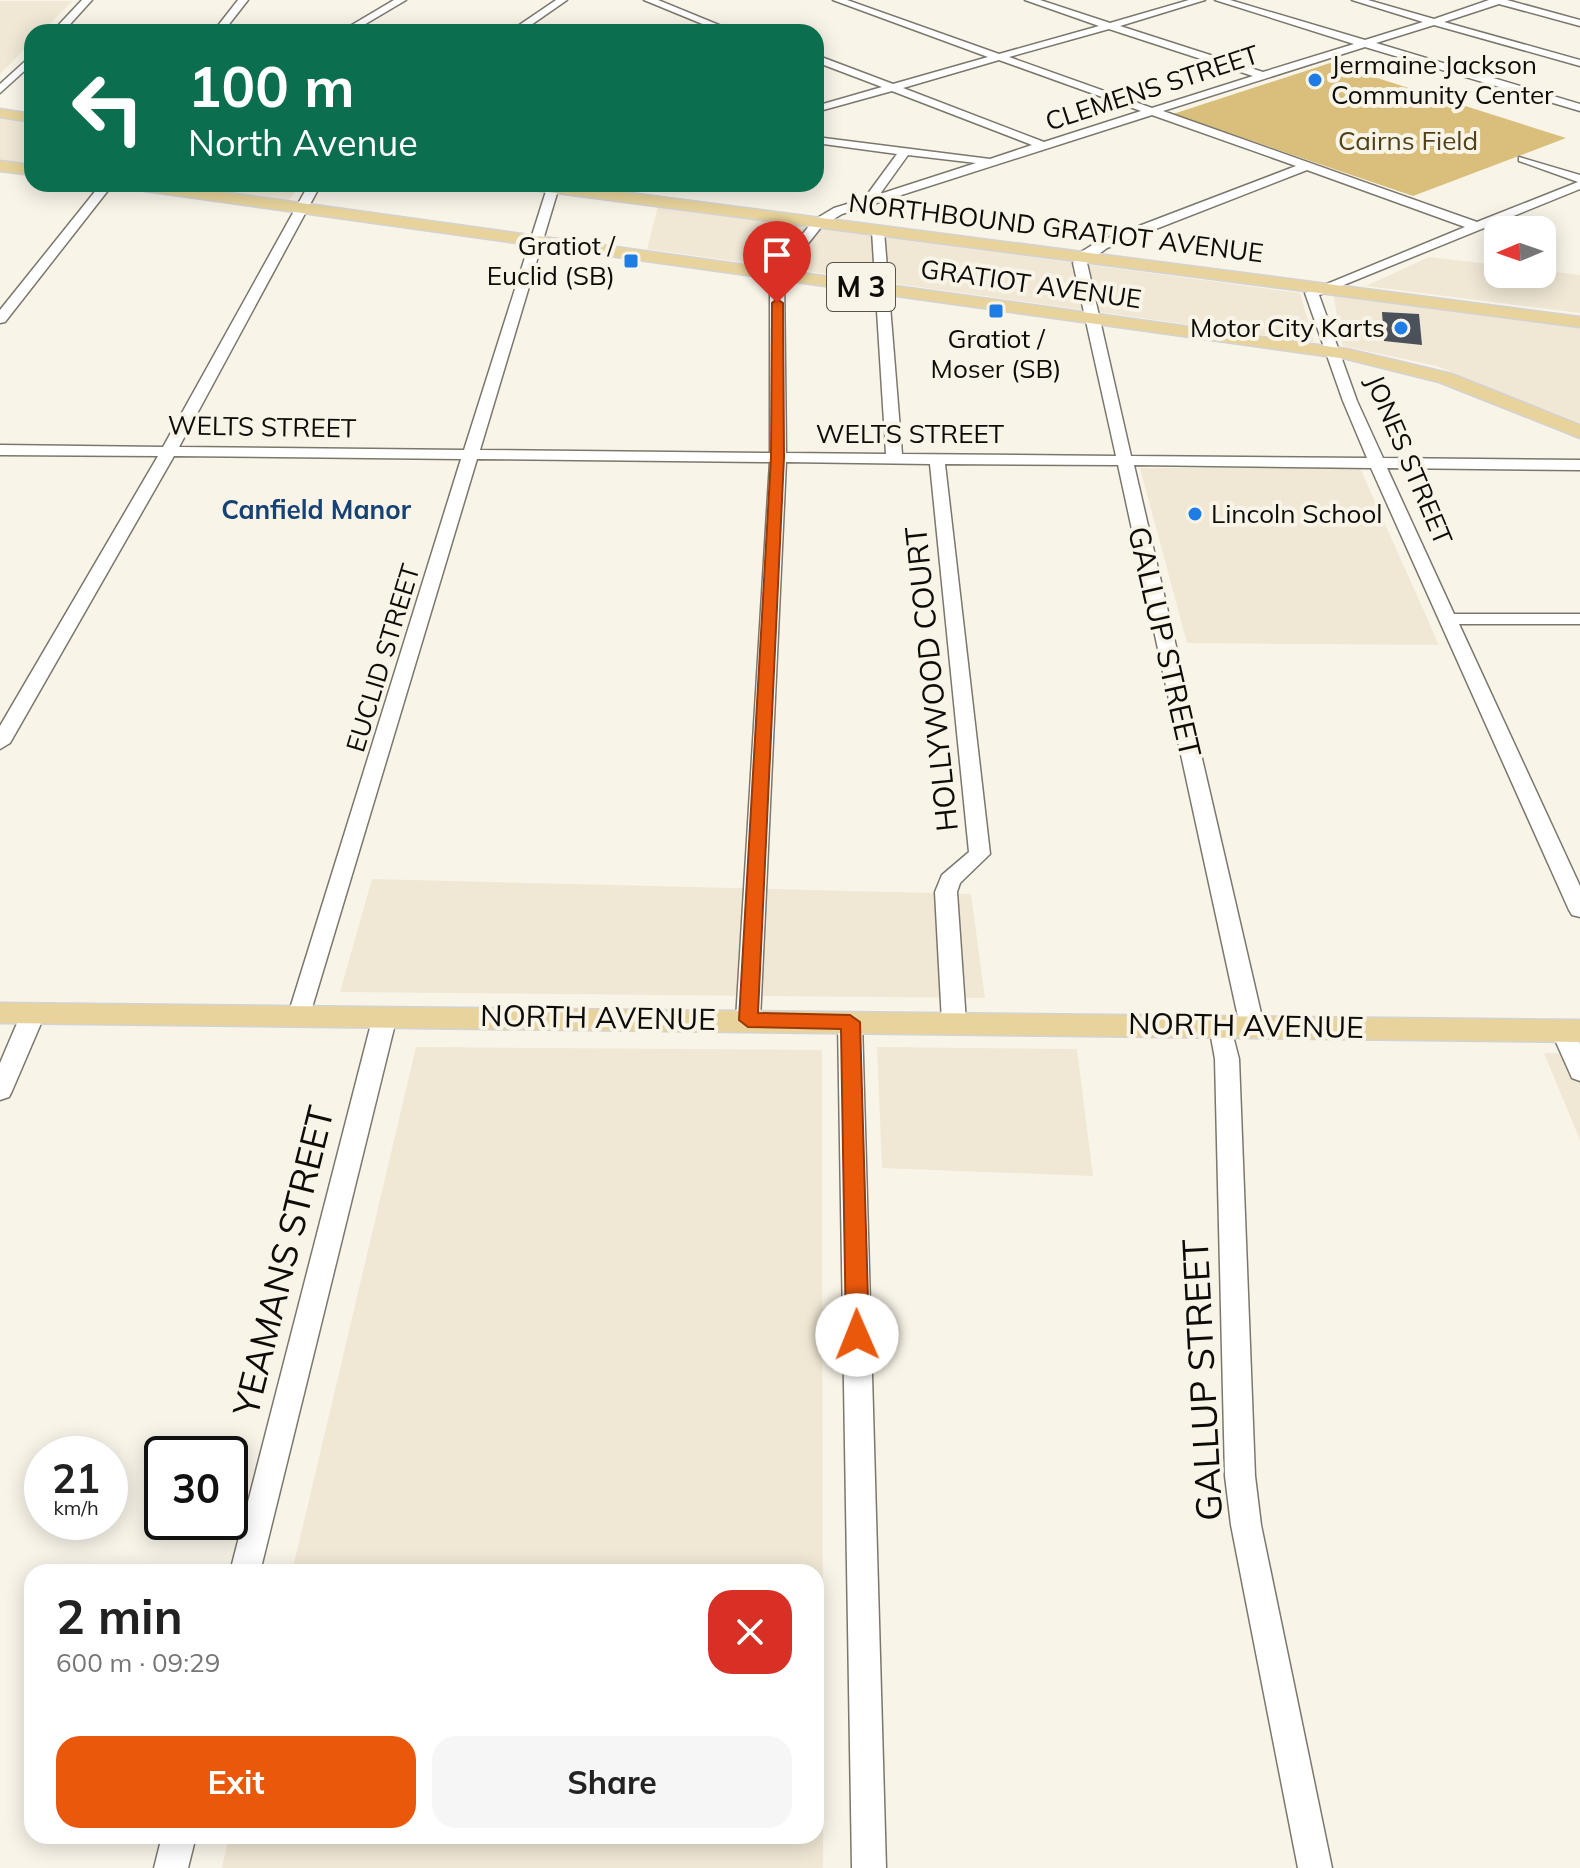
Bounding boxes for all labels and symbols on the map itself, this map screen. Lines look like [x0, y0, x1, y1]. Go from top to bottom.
street label: CLEMENS STREET [1041, 37, 1263, 138]
place label: Jermaine Jackson Community Center [1331, 48, 1554, 111]
marker: Jermaine Jackson Community Center [1306, 71, 1324, 89]
park label: Cairns Field [1338, 124, 1478, 157]
street label: NORTHBOUND GRATIOT AVENUE [847, 186, 1265, 269]
north arrow [1484, 216, 1556, 288]
pin [743, 221, 811, 303]
place label: Gratiot / Euclid (SB) [487, 229, 617, 292]
marker: Gratiot / Euclid (SB) [622, 252, 640, 270]
street label: GRATIOT AVENUE [919, 252, 1144, 315]
road number: M 3 [827, 263, 895, 311]
marker: Gratiot / Moser (SB) [987, 302, 1005, 320]
place label: Motor City Karts [1190, 311, 1385, 344]
marker: Motor City Karts [1392, 319, 1410, 337]
place label: Gratiot / Moser (SB) [931, 322, 1061, 385]
street label: JONES STREET [1359, 370, 1460, 550]
street label: WELTS STREET [167, 408, 357, 445]
street label: WELTS STREET [816, 417, 1005, 450]
district label: Canfield Manor [221, 493, 412, 526]
place label: Lincoln School [1211, 497, 1382, 530]
marker: Lincoln School [1186, 505, 1204, 523]
street label: GALLUP STREET [1120, 523, 1210, 761]
street label: HOLLYWOOD COURT [896, 525, 966, 833]
street label: EUCLID STREET [338, 560, 427, 756]
street label: NORTH AVENUE [480, 996, 716, 1038]
street label: NORTH AVENUE [1128, 1004, 1364, 1046]
street label: YEAMANS STREET [222, 1101, 343, 1421]
street label: GALLUP STREET [1172, 1238, 1231, 1522]
position arrow [815, 1293, 899, 1377]
speed limit sign: 30 [144, 1436, 248, 1540]

